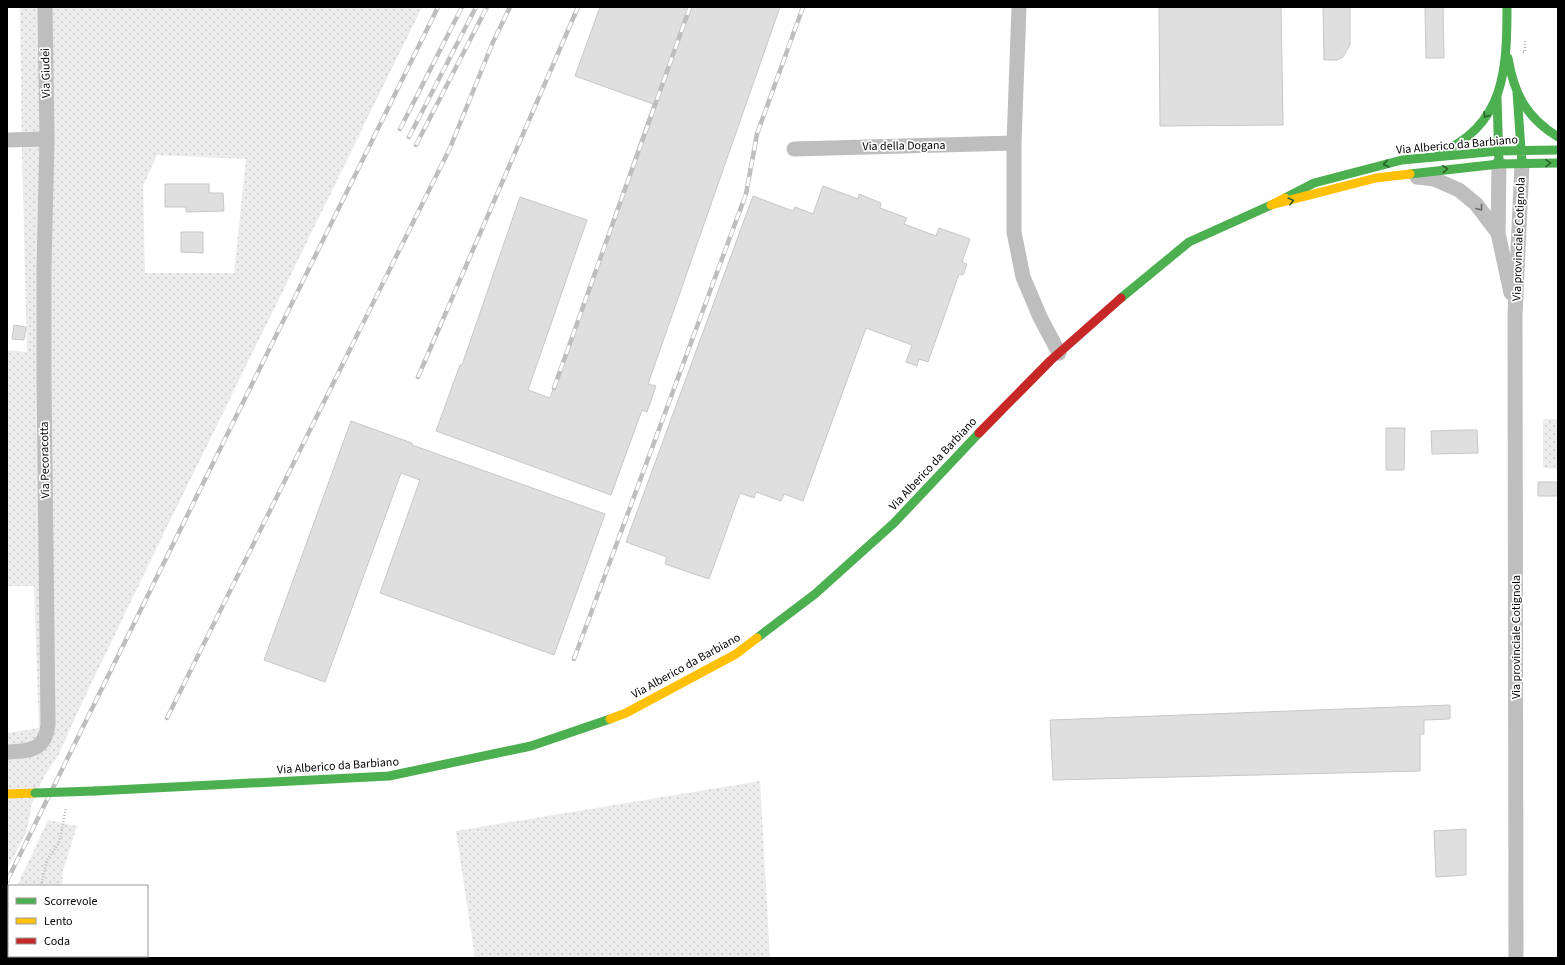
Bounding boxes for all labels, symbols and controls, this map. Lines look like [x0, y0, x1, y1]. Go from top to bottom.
street label: Via Giudei [37, 48, 55, 98]
one-way arrow [1484, 111, 1491, 118]
street label: Via Alberico da Barbiano [1395, 131, 1519, 159]
street label: Via della Dogana [862, 137, 946, 155]
one-way arrow [1383, 159, 1389, 167]
one-way arrow [1545, 159, 1551, 167]
one-way arrow [1442, 164, 1448, 173]
street label: Via provinciale Cotignola [1508, 177, 1530, 301]
one-way arrow [1288, 197, 1294, 205]
one-way arrow [1475, 204, 1482, 211]
street label: Via Alberico da Barbiano [885, 414, 981, 514]
street label: Via Pecoracotta [36, 421, 54, 499]
street label: Via provinciale Cotignola [1508, 575, 1525, 699]
street label: Via Alberico da Barbiano [628, 629, 744, 703]
street label: Via Alberico da Barbiano [277, 753, 399, 779]
legend [8, 885, 148, 957]
text: Scorrevole [44, 893, 97, 910]
text: Lento [44, 913, 73, 930]
text: Coda [44, 933, 70, 950]

